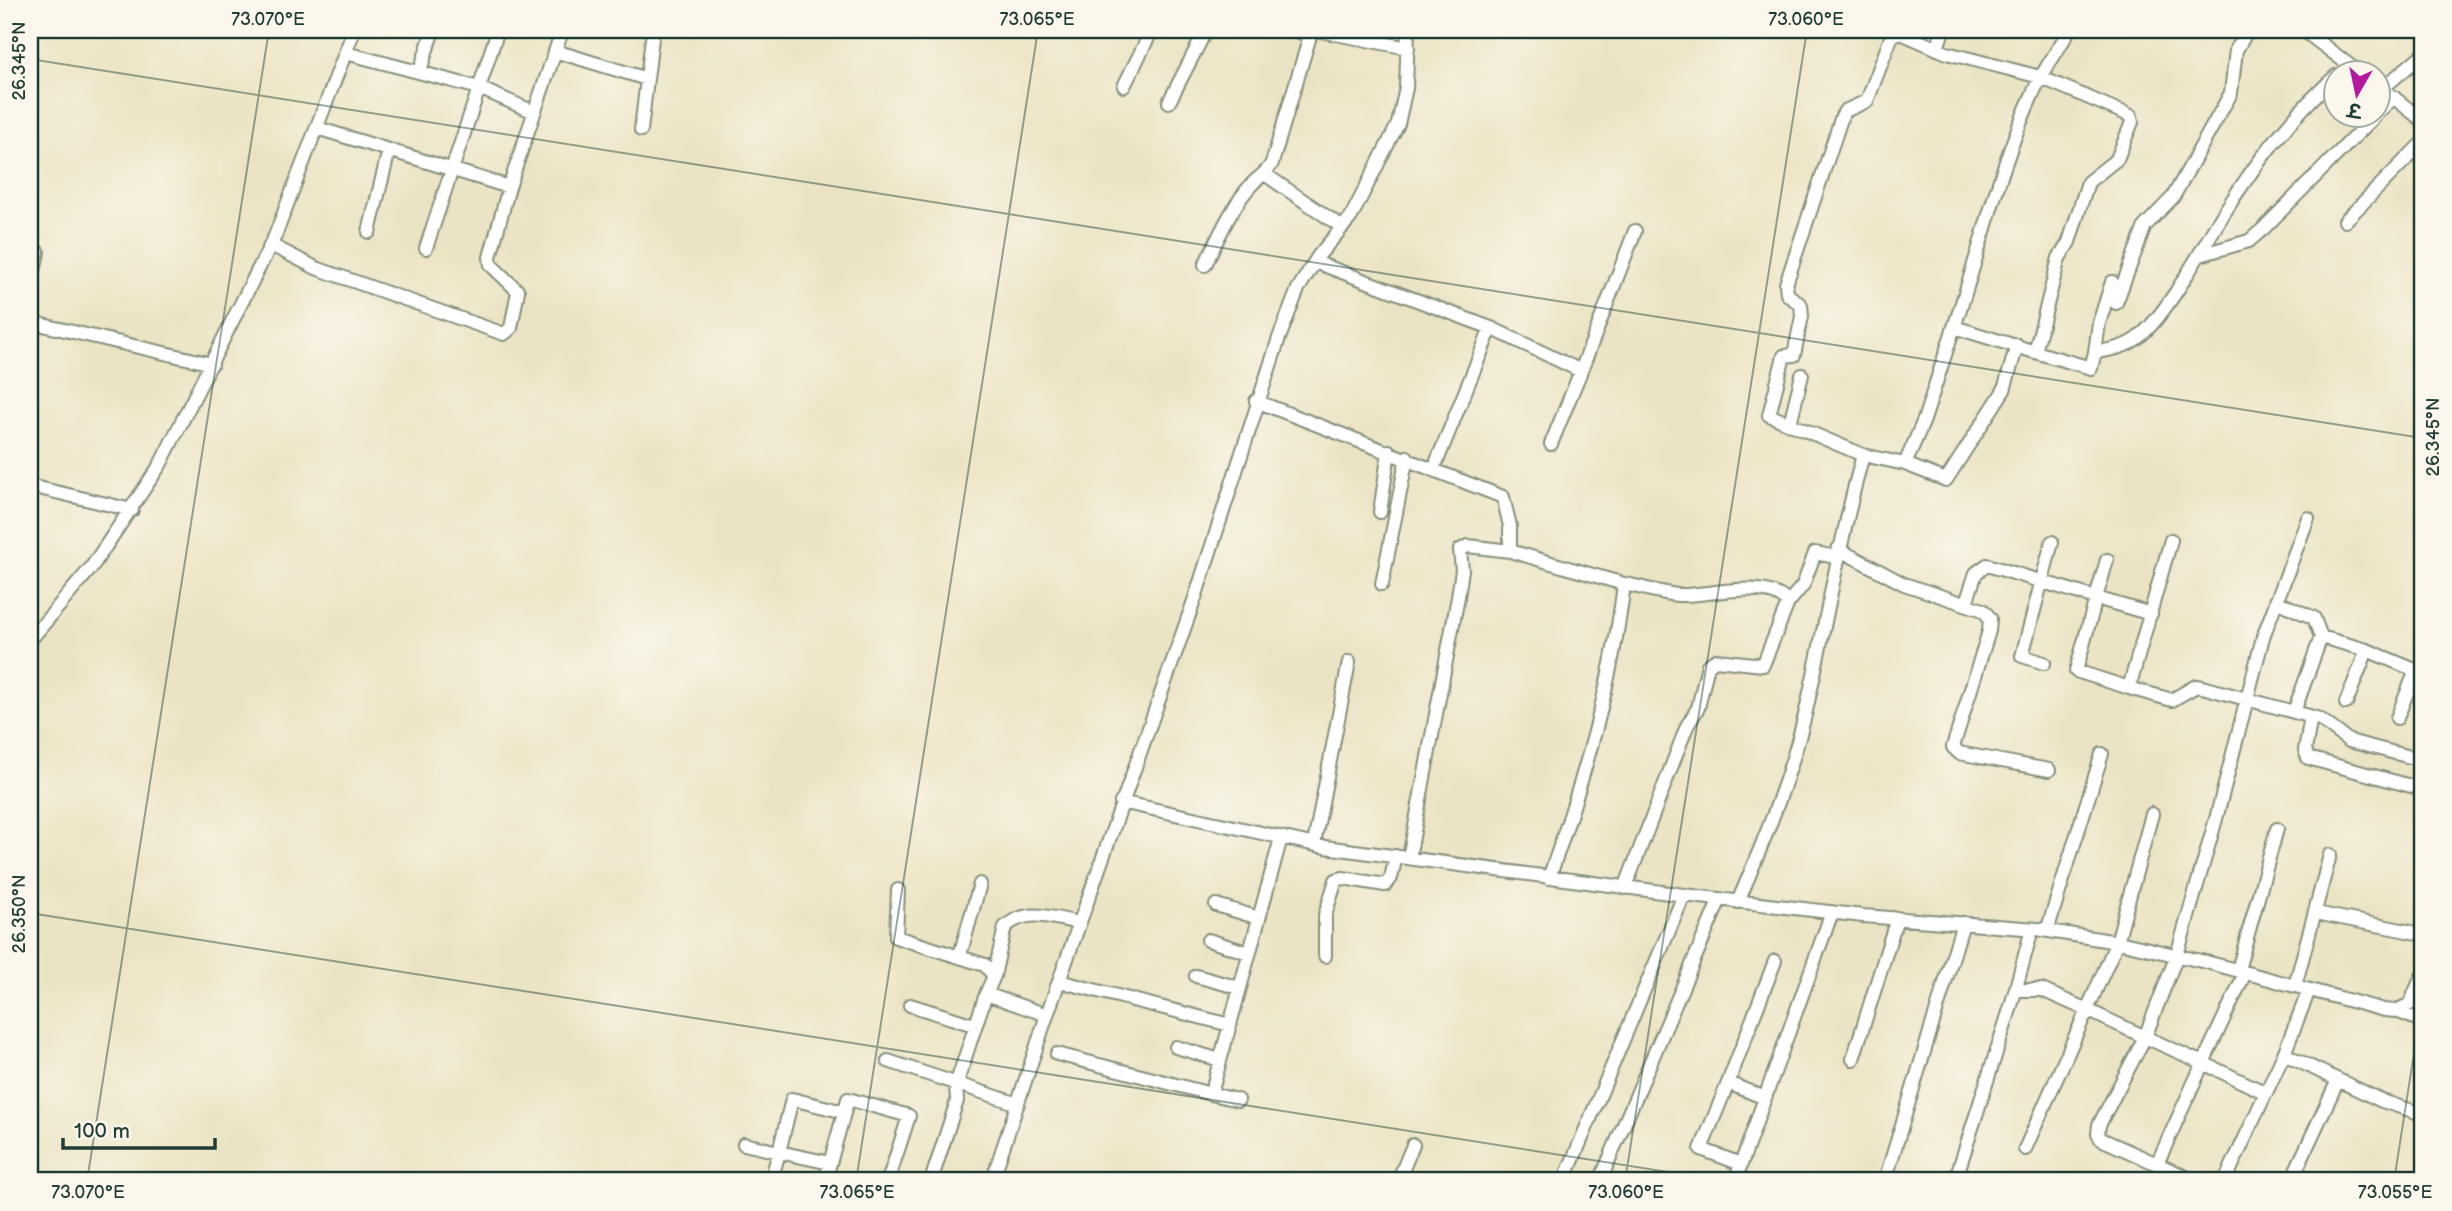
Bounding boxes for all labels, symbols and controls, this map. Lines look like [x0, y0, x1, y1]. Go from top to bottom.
text: 73.070°E [231, 9, 305, 30]
text: 73.065°E [999, 9, 1075, 30]
text: 73.060°E [1768, 9, 1844, 30]
text: 26.345°N [9, 21, 30, 101]
north arrow [2322, 60, 2392, 130]
text: उ [2344, 97, 2365, 122]
text: 26.345°N [2423, 397, 2444, 477]
text: 26.350°N [9, 875, 30, 953]
scale bar [63, 1106, 215, 1150]
text: 100 m [74, 1119, 130, 1144]
text: 73.070°E [51, 1182, 125, 1203]
text: 73.065°E [819, 1182, 895, 1203]
text: 73.060°E [1588, 1182, 1664, 1203]
text: 73.055°E [2358, 1182, 2432, 1203]

